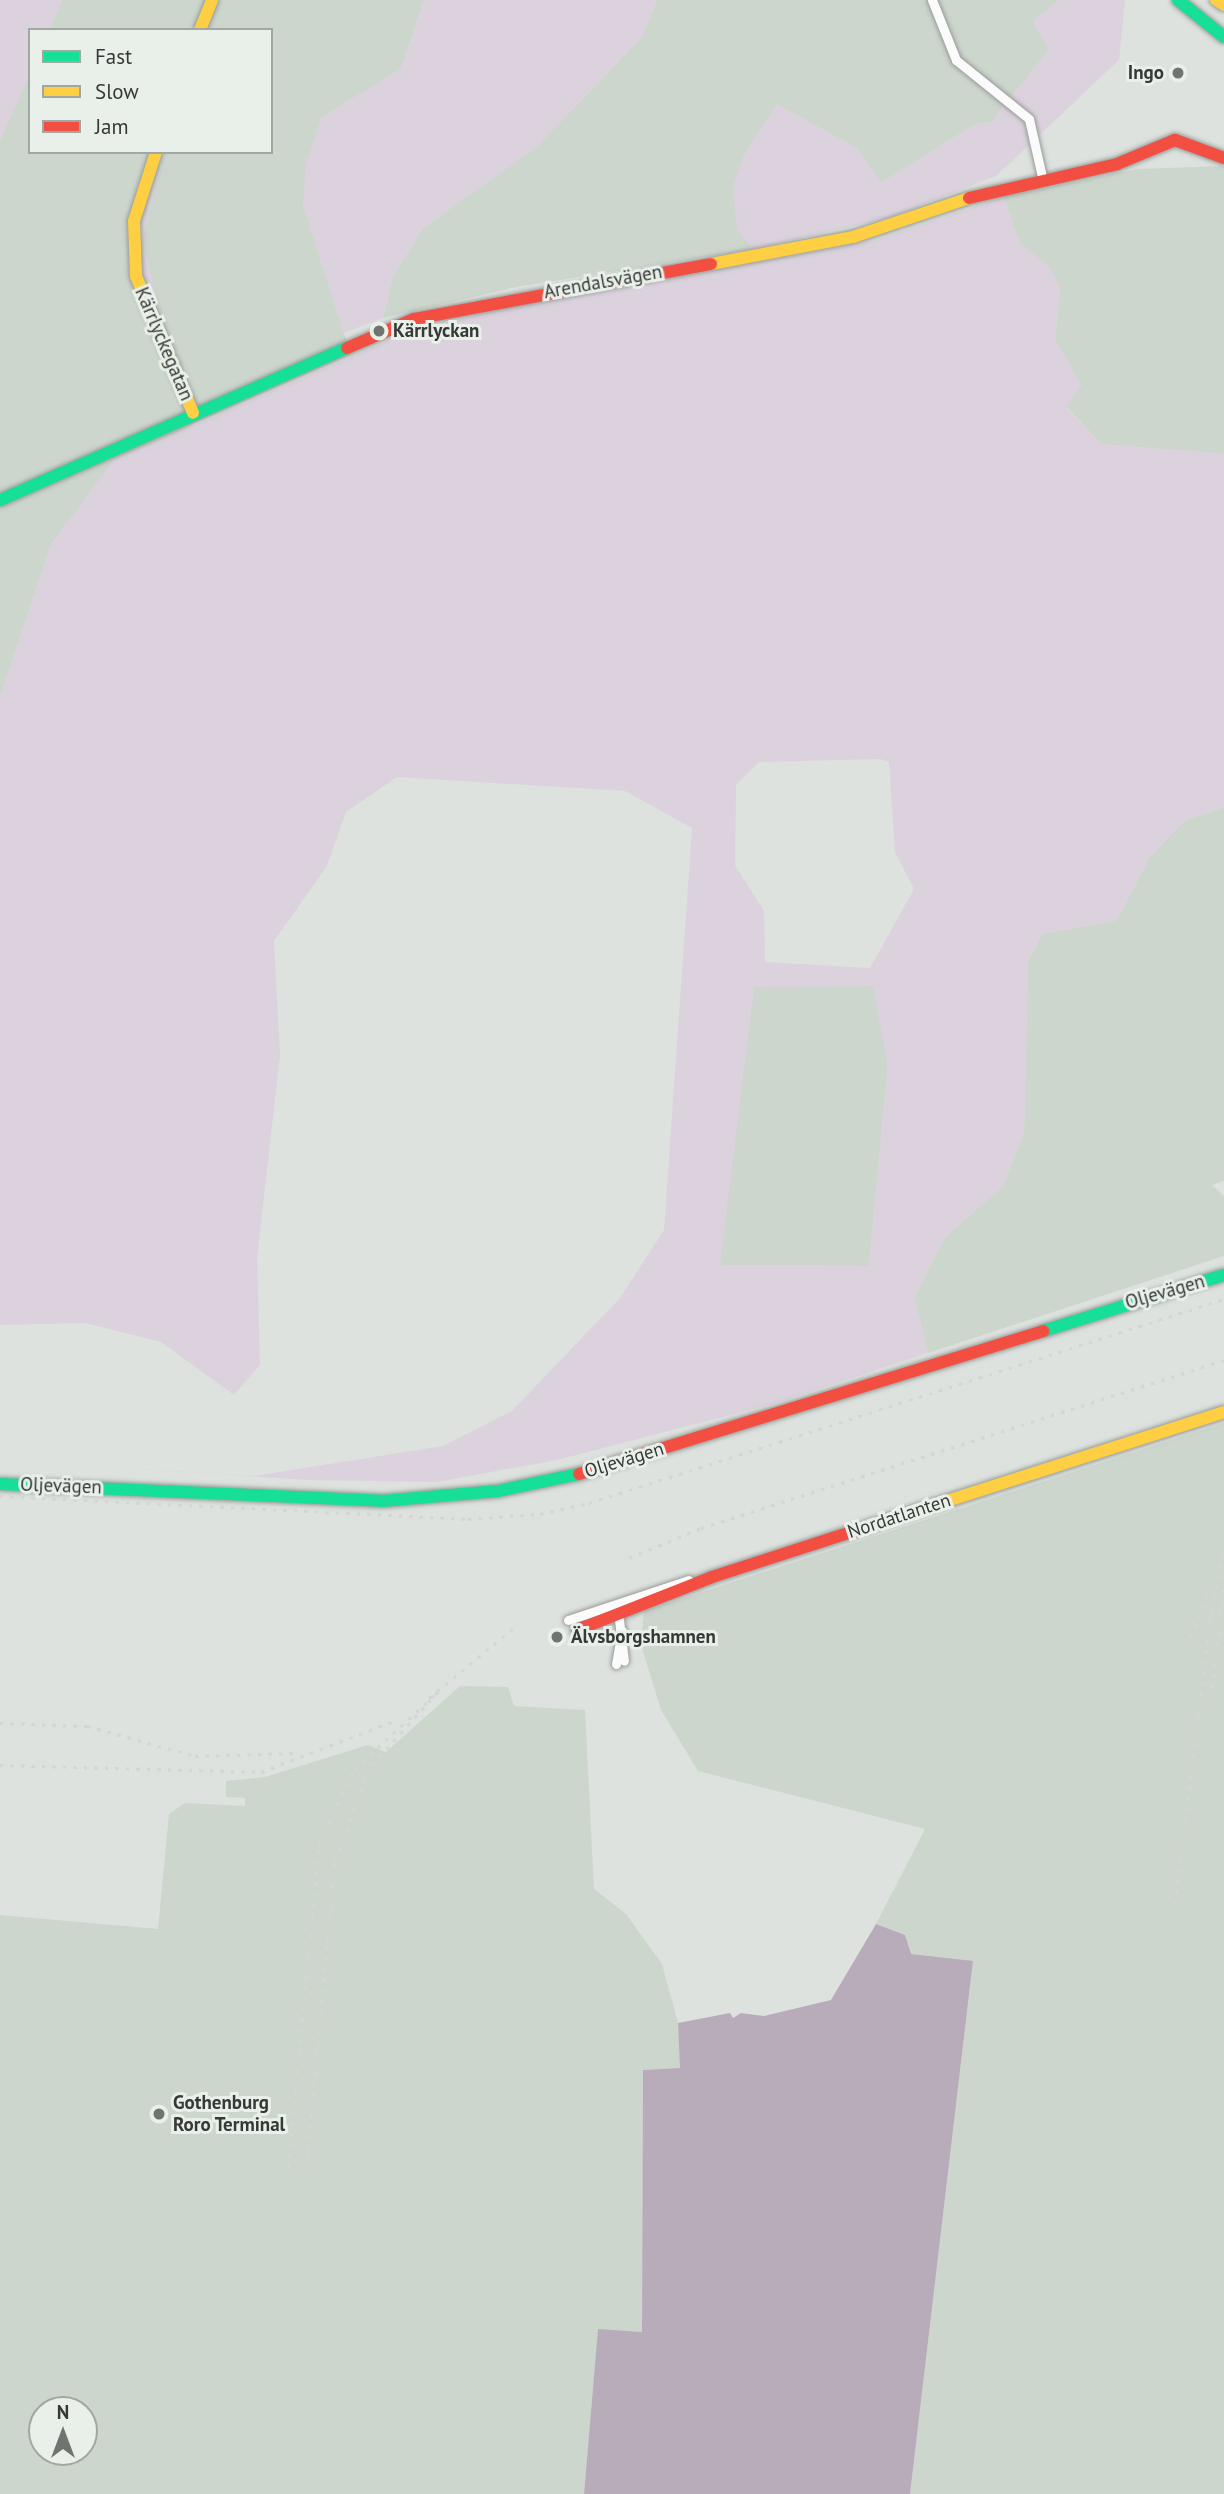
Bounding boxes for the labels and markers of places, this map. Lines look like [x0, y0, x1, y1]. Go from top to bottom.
place label: Ingo [1128, 62, 1164, 84]
marker: Ingo [1170, 65, 1186, 81]
place label: Kärrlyckan [393, 320, 479, 342]
marker: Kärrlyckan [371, 323, 387, 339]
place label: Älvsborgshamnen [571, 1626, 716, 1648]
marker: Älvsborgshamnen [549, 1629, 565, 1645]
place label: Gothenburg Roro Terminal [173, 2092, 286, 2136]
marker: Gothenburg Roro Terminal [151, 2106, 167, 2122]

